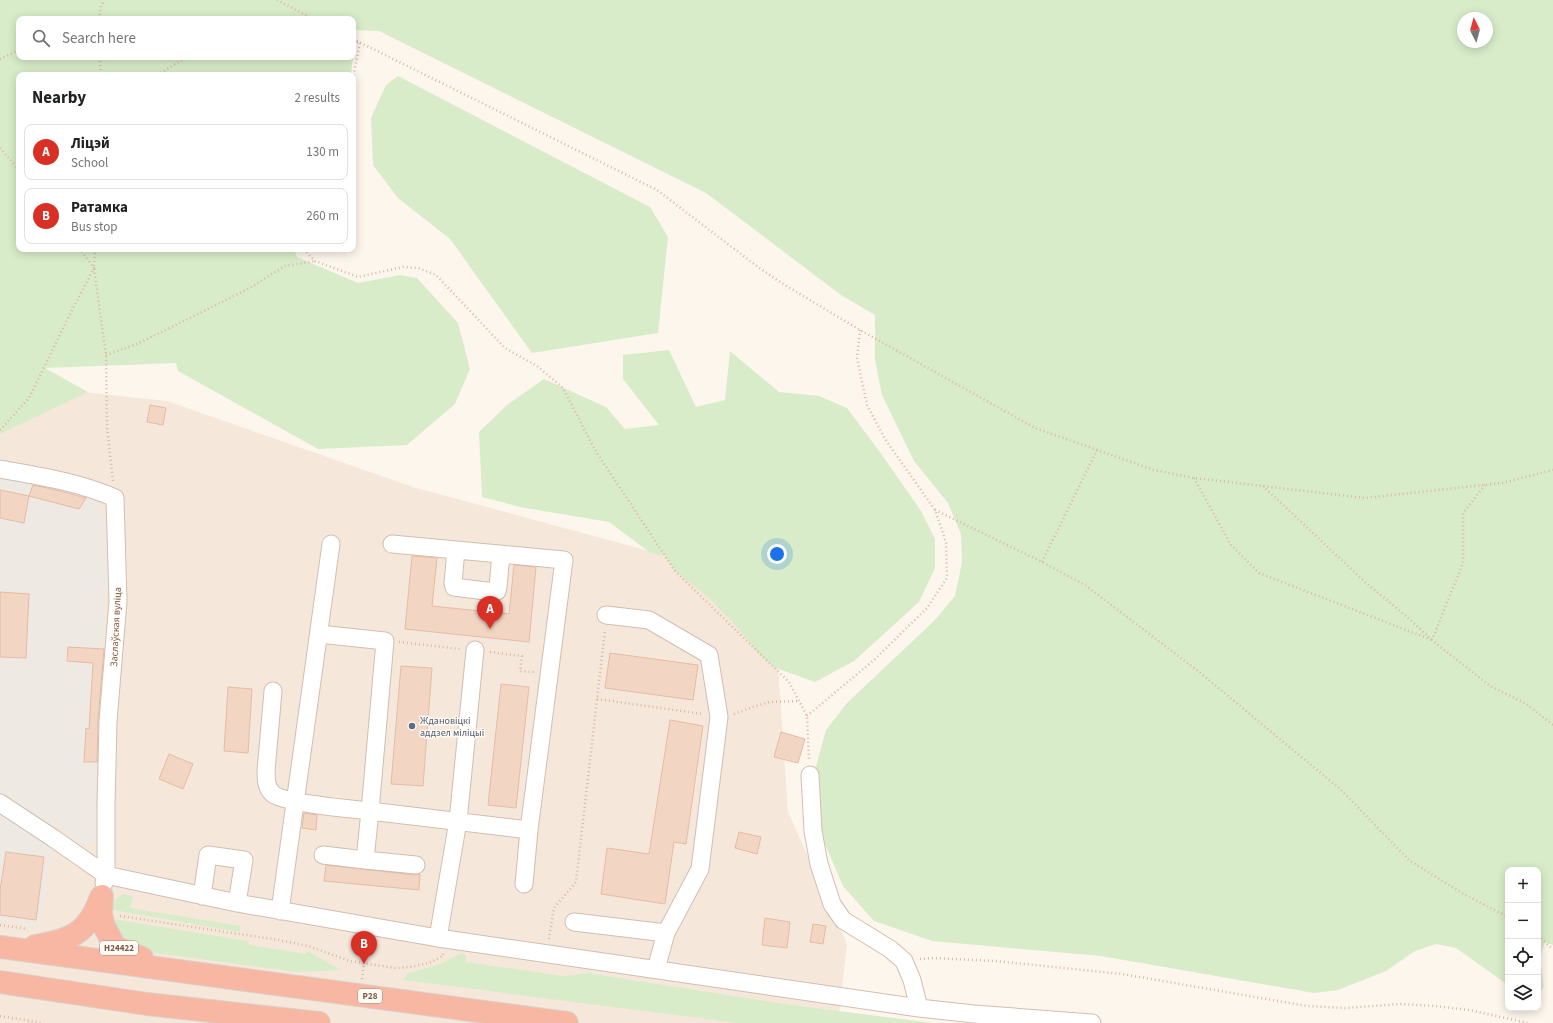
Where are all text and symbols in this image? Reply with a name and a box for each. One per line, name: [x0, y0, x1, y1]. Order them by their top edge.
north arrow: [1457, 12, 1493, 48]
search box: [16, 16, 356, 60]
icon: search: [30, 27, 52, 49]
text: Search here: [62, 28, 136, 49]
text: Nearby: [32, 86, 86, 110]
text: 2 results: [295, 89, 340, 107]
text: Ліцэй: [71, 133, 110, 154]
text: A: [42, 143, 50, 161]
text: 130 m: [306, 143, 339, 161]
text: School: [71, 154, 108, 172]
text: Ратамка: [71, 197, 128, 218]
text: B: [42, 207, 50, 225]
text: 260 m: [306, 207, 339, 225]
text: Bus stop: [71, 218, 117, 236]
your location: [767, 544, 787, 564]
street label: Заслаўская вуліца: [107, 587, 125, 667]
pin: A: [477, 596, 503, 629]
place label: Ждановіцкі аддзел міліцыі: [420, 714, 484, 740]
marker: Ждановіцкі аддзел міліцыі: [407, 721, 417, 731]
map controls: [1505, 867, 1541, 1011]
button: +: [1505, 867, 1541, 903]
button: −: [1505, 903, 1541, 939]
pin: B: [351, 931, 377, 964]
button: locate: [1505, 939, 1541, 975]
road number: Н24422: [100, 941, 138, 955]
button: layers: [1505, 975, 1541, 1011]
road number: Р28: [358, 989, 382, 1003]

